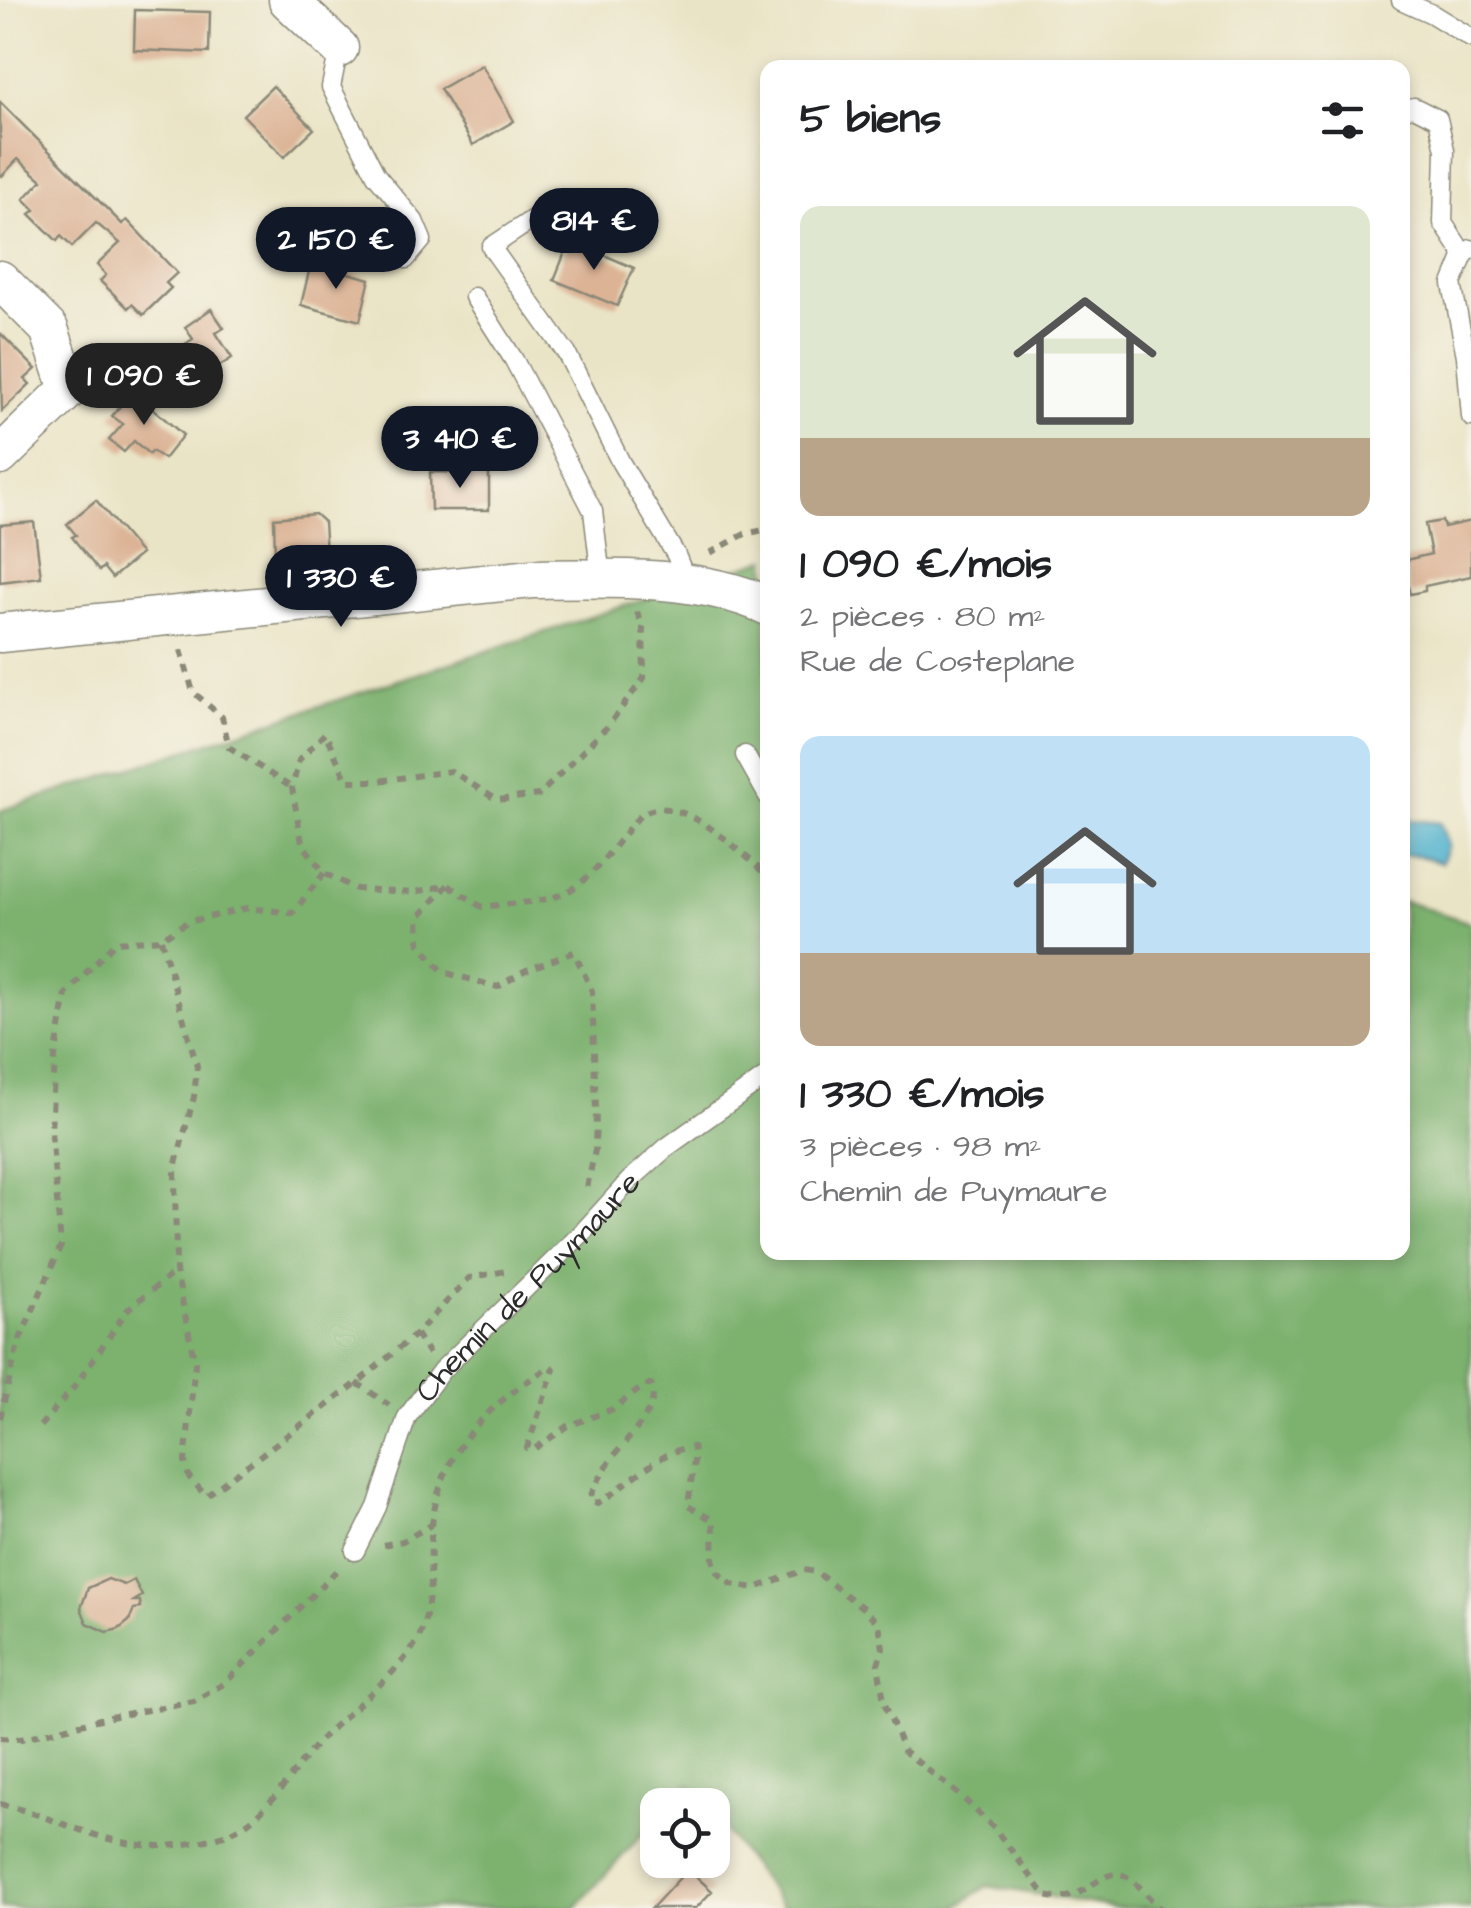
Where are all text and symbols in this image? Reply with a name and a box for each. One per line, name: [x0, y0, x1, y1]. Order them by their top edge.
text: 5 biens: [800, 91, 941, 149]
icon: filters: [1315, 93, 1370, 148]
pin: 814 €: [524, 188, 664, 273]
text: 814 €: [552, 198, 636, 243]
pin: 2 150 €: [244, 207, 428, 292]
text: 2 150 €: [278, 217, 394, 262]
icon: home: [995, 271, 1175, 451]
pin: 1 090 €: [52, 343, 236, 428]
text: 1 090 €: [87, 353, 201, 398]
pin: 3 410 €: [368, 406, 552, 491]
text: 3 410 €: [403, 416, 517, 461]
text: 1 090 €/mois: [800, 536, 1052, 594]
pin: 1 330 €: [249, 545, 433, 630]
text: 1 330 €: [287, 555, 395, 600]
text: 2 pièces · 80 m²: [800, 594, 1046, 639]
text: Rue de Costeplane: [800, 639, 1075, 684]
icon: home: [995, 801, 1175, 981]
text: 1 330 €/mois: [800, 1066, 1045, 1124]
text: 3 pièces · 98 m²: [800, 1124, 1042, 1169]
street label: Chemin de Puymaure: [404, 1162, 652, 1412]
text: Chemin de Puymaure: [800, 1169, 1108, 1214]
map controls: [640, 1788, 730, 1878]
button: locate: [640, 1788, 730, 1878]

